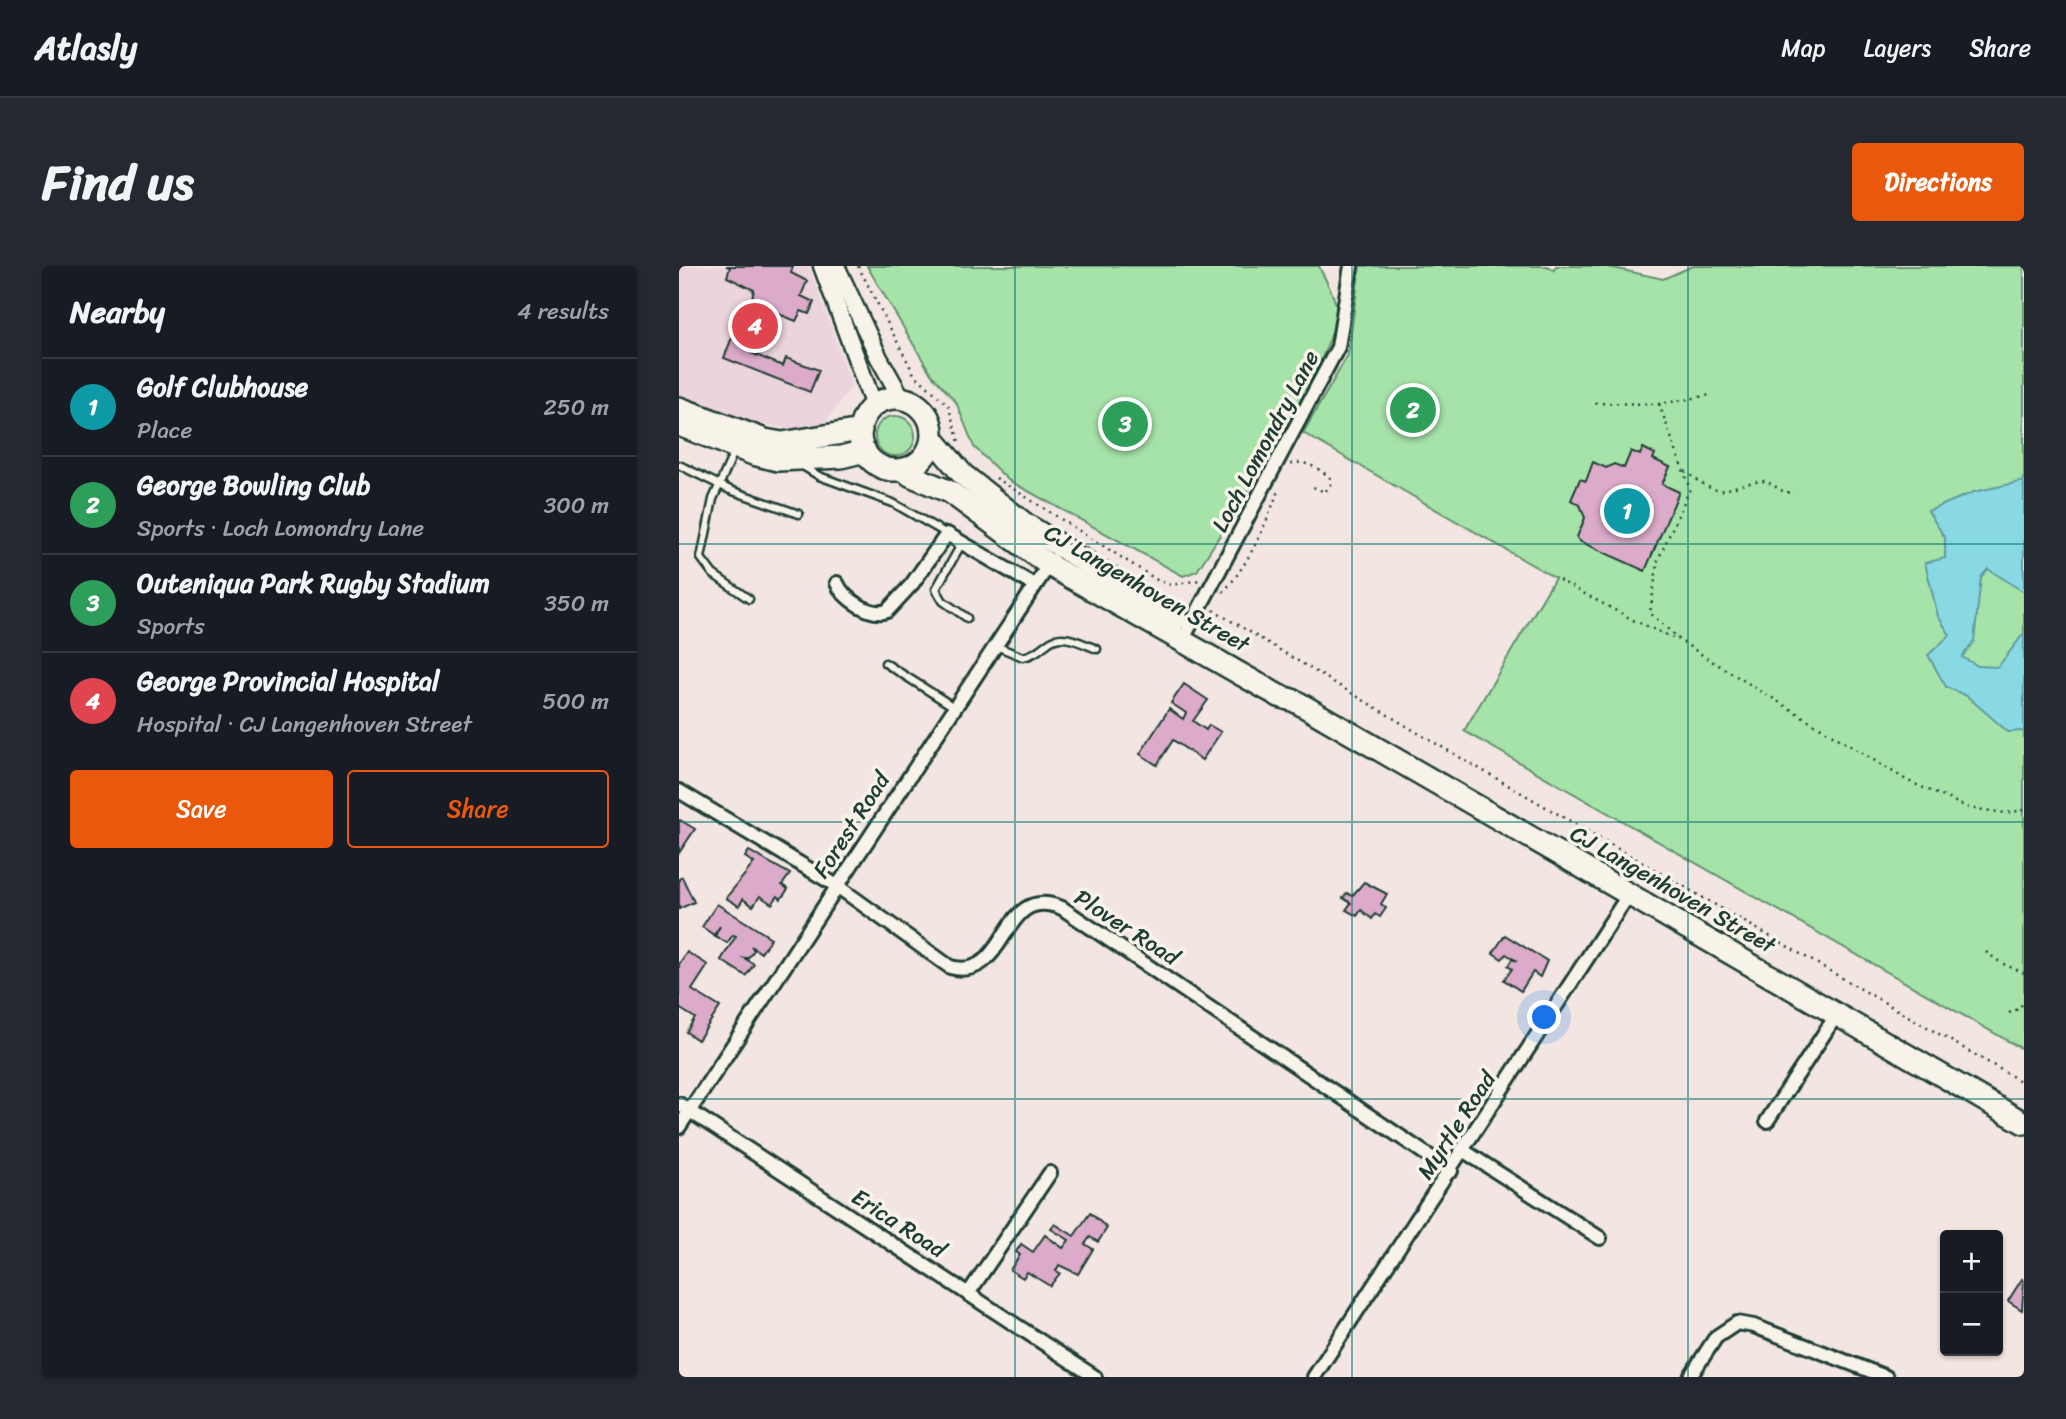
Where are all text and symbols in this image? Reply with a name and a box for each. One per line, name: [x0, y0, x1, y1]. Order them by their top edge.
text: Atlasly: [35, 19, 137, 77]
text: Map: [1781, 27, 1826, 69]
text: Layers: [1864, 27, 1931, 69]
text: Share: [1969, 27, 2031, 69]
text: Find us: [42, 139, 194, 226]
button: Directions: [1852, 143, 2024, 221]
text: Nearby: [70, 285, 165, 339]
text: 4 results: [517, 291, 609, 332]
pin: 4: [732, 300, 778, 352]
street label: Loch Lomondry Lane: [1200, 343, 1331, 540]
text: Golf Clubhouse: [137, 364, 308, 410]
pin: 2: [1390, 384, 1436, 436]
text: 1: [88, 387, 98, 428]
text: 250 m: [543, 387, 609, 428]
pin: 3: [1102, 398, 1148, 450]
text: Place: [137, 410, 192, 451]
text: George Bowling Club: [137, 462, 370, 508]
text: 2: [86, 485, 100, 526]
text: 300 m: [544, 485, 609, 526]
pin: 1: [1604, 485, 1650, 537]
text: Sports · Loch Lomondry Lane: [137, 508, 424, 549]
street label: CJ Langenhoven Street: [1036, 513, 1259, 665]
text: Outeniqua Park Rugby Stadium: [137, 560, 490, 606]
text: 3: [87, 583, 99, 624]
text: 350 m: [544, 583, 609, 624]
text: Sports: [137, 606, 205, 647]
text: George Provincial Hospital: [137, 658, 439, 704]
text: 4: [86, 681, 100, 722]
text: 500 m: [542, 681, 609, 722]
text: Hospital · CJ Langenhoven Street: [137, 704, 472, 745]
street label: Forest Road: [801, 762, 902, 887]
button: Save: [70, 770, 333, 848]
button: Share: [347, 770, 609, 848]
street label: CJ Langenhoven Street: [1562, 814, 1785, 966]
street label: Plover Road: [1066, 878, 1189, 978]
your location: [1527, 1000, 1561, 1034]
street label: Myrtle Road: [1406, 1061, 1508, 1188]
street label: Erica Road: [843, 1177, 956, 1271]
map controls: [1940, 1230, 2003, 1356]
button: +: [1940, 1230, 2003, 1293]
button: −: [1940, 1293, 2003, 1356]

